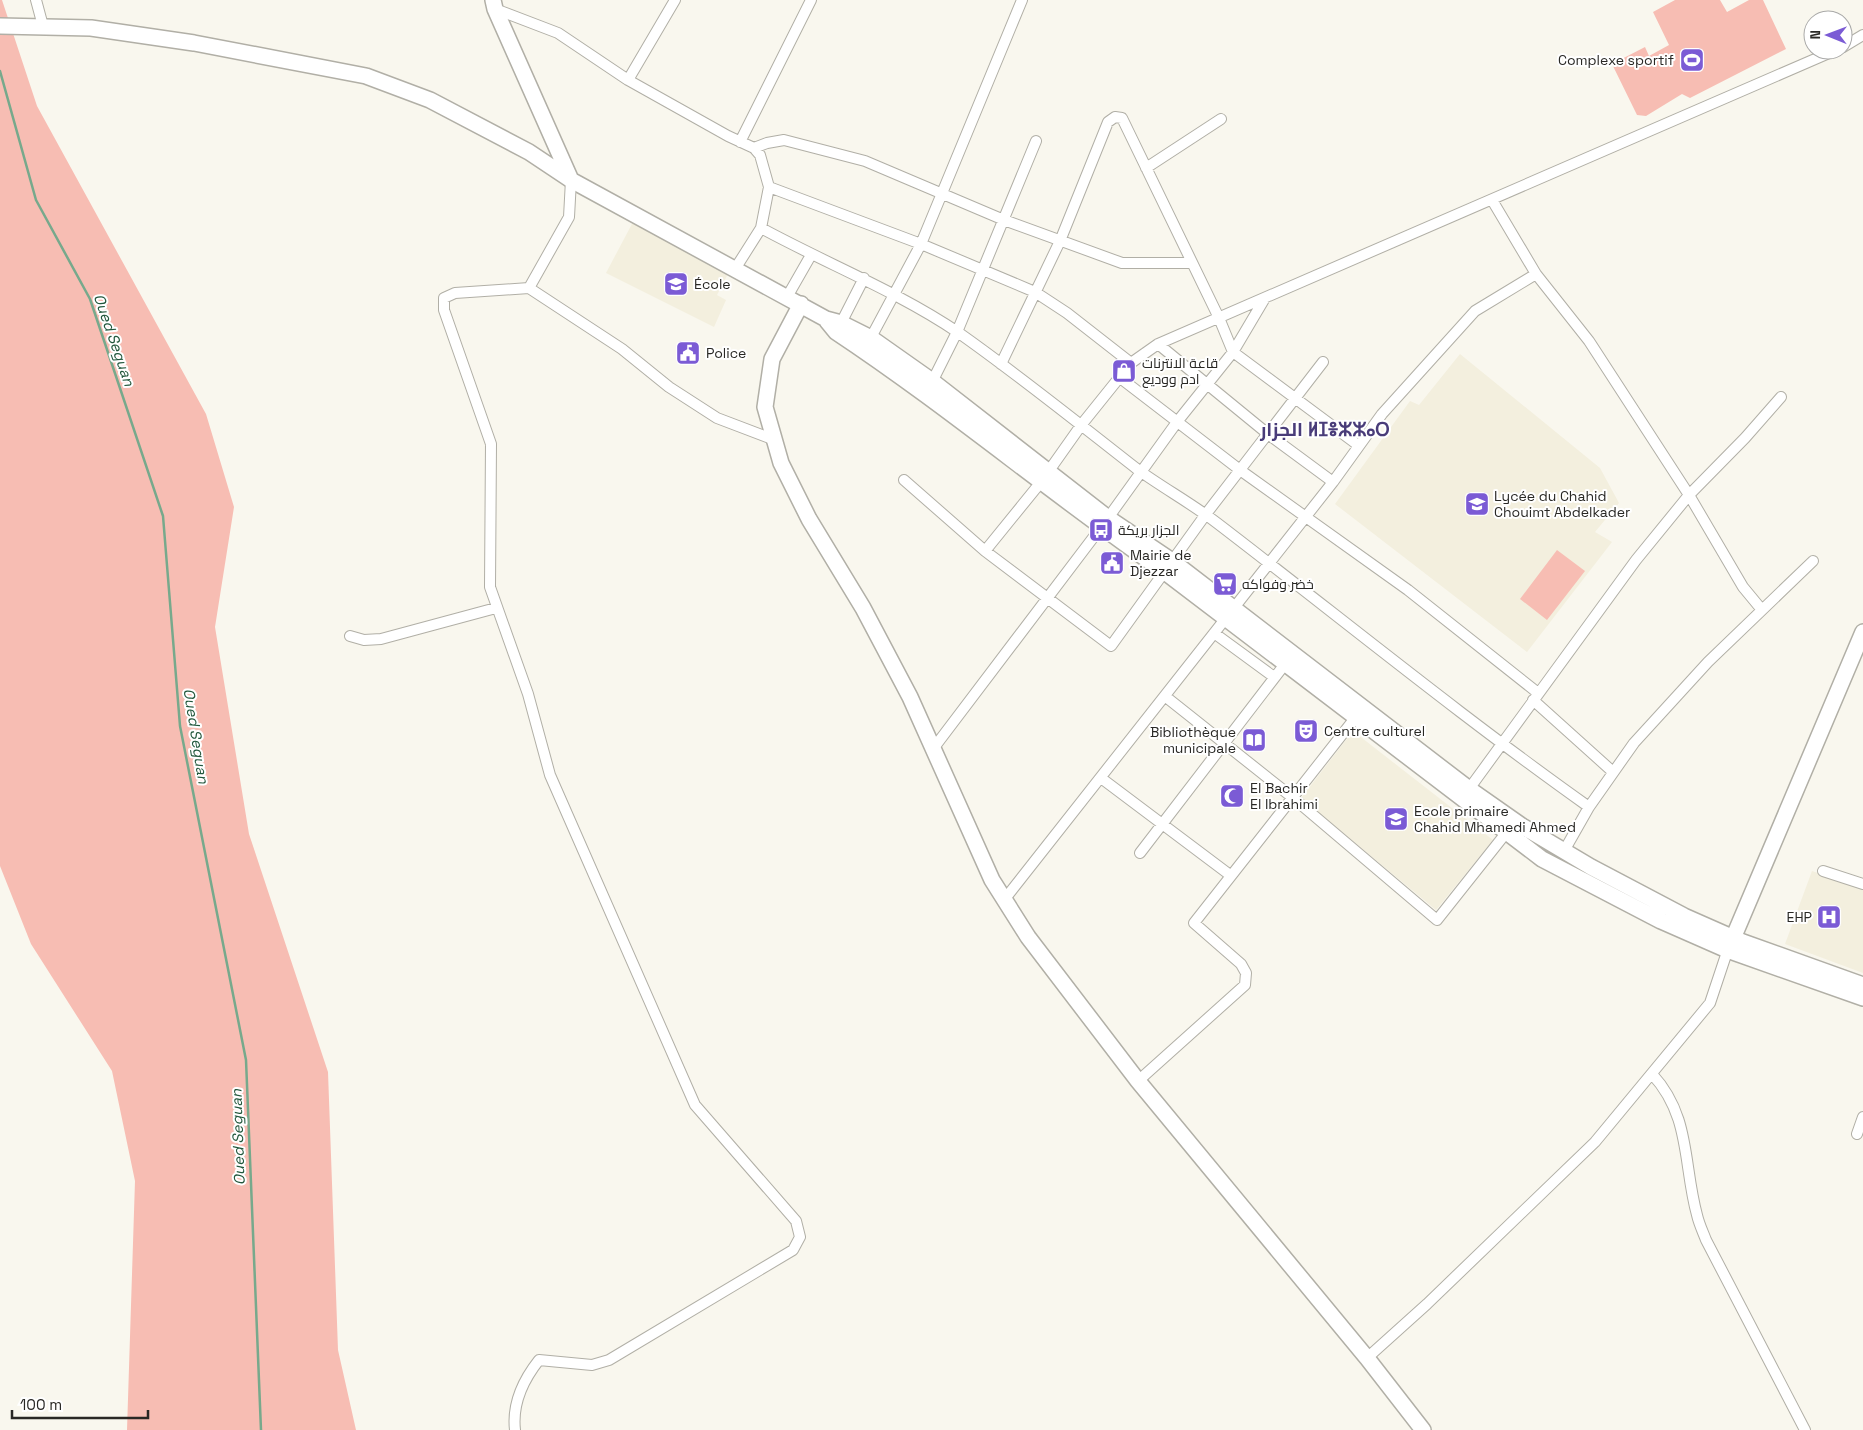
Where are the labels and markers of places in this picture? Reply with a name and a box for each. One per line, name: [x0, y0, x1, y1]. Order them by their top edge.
sports icon: Complexe sportif: [1679, 47, 1705, 73]
place label: Complexe sportif: [1558, 51, 1674, 69]
school or university icon: École: [663, 271, 689, 297]
place label: École: [694, 275, 731, 293]
public building icon: Police: [675, 340, 701, 366]
place label: Police: [706, 344, 746, 362]
place label: قاعة الانترنات ادم ووديع: [1142, 354, 1218, 389]
shop icon: قاعة الانترنات ادم ووديع: [1111, 358, 1137, 384]
place label: Lycée du Chahid Chouimt Abdelkader: [1494, 487, 1630, 521]
school or university icon: Lycée du Chahid Chouimt Abdelkader: [1464, 491, 1490, 517]
bus stop icon: الجزار بريكة: [1088, 517, 1114, 543]
place label: الجزار بريكة: [1118, 521, 1179, 539]
place label: Mairie de Djezzar: [1130, 546, 1192, 580]
public building icon: Mairie de Djezzar: [1099, 550, 1125, 576]
supermarket icon: خضر وفواكه: [1212, 571, 1238, 597]
place label: خضر وفواكه: [1242, 575, 1314, 593]
theatre icon: Centre culturel: [1293, 718, 1319, 744]
place label: Centre culturel: [1324, 722, 1425, 740]
place label: Bibliothèque municipale: [1150, 723, 1236, 757]
library icon: Bibliothèque municipale: [1241, 727, 1267, 753]
place label: El Bachir El Ibrahimi: [1250, 779, 1318, 813]
mosque icon: El Bachir El Ibrahimi: [1219, 783, 1245, 809]
place label: Ecole primaire Chahid Mhamedi Ahmed: [1414, 802, 1576, 836]
school or university icon: Ecole primaire Chahid Mhamedi Ahmed: [1383, 806, 1409, 832]
hospital icon: EHP: [1816, 904, 1842, 930]
place label: EHP: [1787, 908, 1812, 926]

